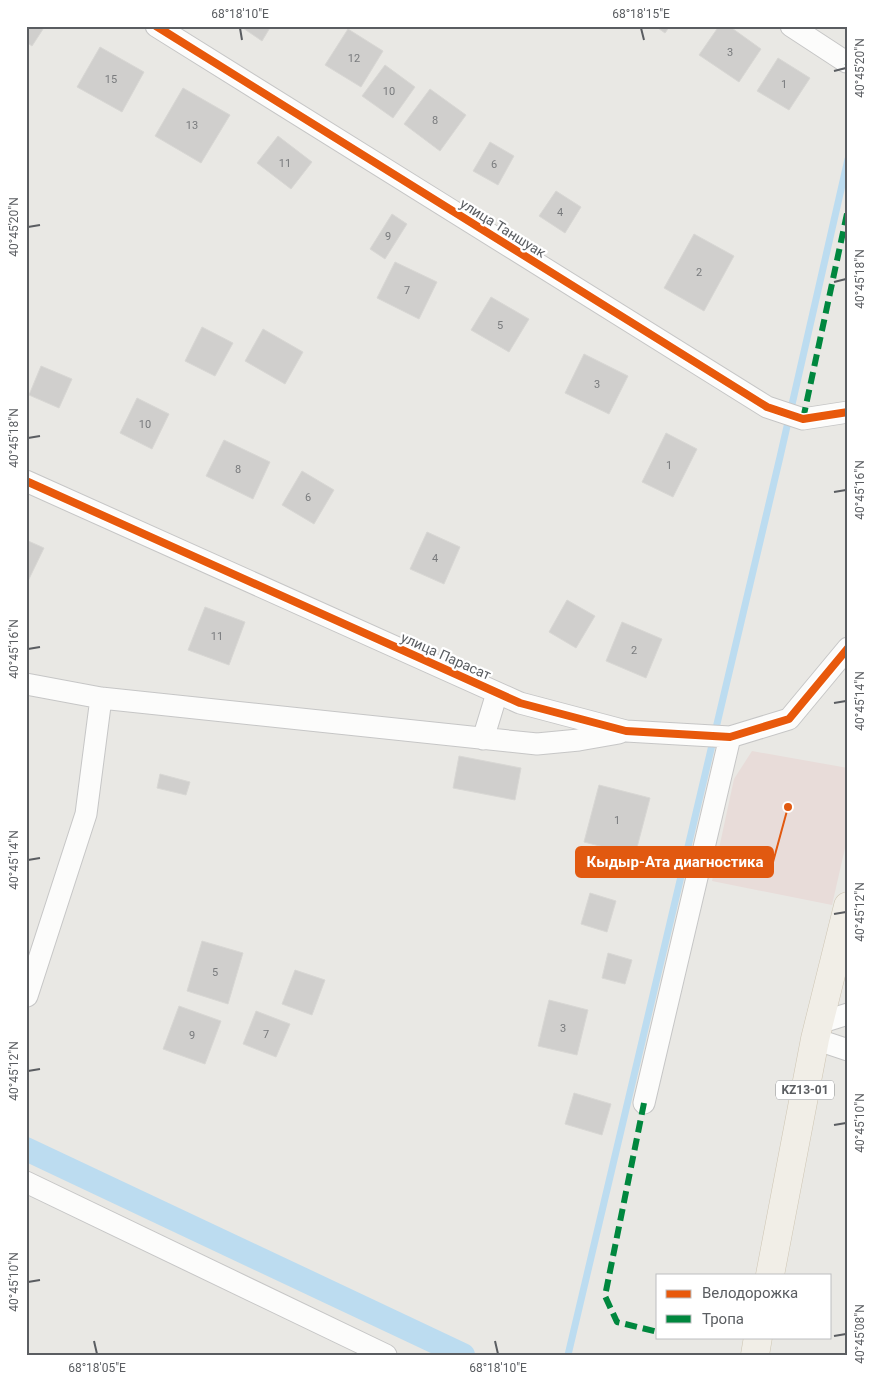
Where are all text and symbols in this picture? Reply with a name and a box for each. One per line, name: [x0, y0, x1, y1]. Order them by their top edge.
text: 68°18'10"E: [211, 7, 269, 21]
text: 68°18'15"E: [612, 7, 670, 21]
text: 40°45'20"N: [853, 38, 867, 98]
house number: 3: [727, 46, 733, 59]
house number: 12: [348, 52, 360, 65]
house number: 15: [105, 73, 117, 86]
house number: 1: [781, 78, 787, 91]
house number: 10: [383, 85, 395, 98]
house number: 8: [432, 114, 438, 127]
house number: 13: [186, 119, 198, 132]
house number: 11: [279, 157, 291, 170]
house number: 6: [491, 158, 497, 171]
street label: улица Таншуак: [457, 195, 549, 261]
text: 40°45'20"N: [7, 197, 21, 257]
house number: 4: [557, 206, 563, 219]
house number: 9: [385, 230, 391, 243]
text: 40°45'18"N: [853, 249, 867, 309]
house number: 2: [696, 266, 702, 279]
house number: 7: [404, 284, 410, 297]
house number: 5: [497, 319, 503, 332]
house number: 3: [594, 378, 600, 391]
text: 40°45'18"N: [7, 408, 21, 468]
house number: 10: [139, 418, 151, 431]
house number: 1: [666, 459, 672, 472]
text: 40°45'16"N: [853, 460, 867, 520]
house number: 8: [235, 463, 241, 476]
house number: 6: [305, 491, 311, 504]
house number: 4: [432, 552, 438, 565]
text: 40°45'16"N: [7, 619, 21, 679]
street label: улица Парасат: [399, 629, 494, 683]
house number: 11: [211, 630, 223, 643]
house number: 2: [631, 644, 637, 657]
text: 40°45'14"N: [853, 671, 867, 731]
house number: 1: [614, 814, 620, 827]
text: 40°45'14"N: [7, 830, 21, 890]
callout: Кыдыр-Ата диагностика: [576, 847, 773, 877]
text: Кыдыр-Ата диагностика: [587, 853, 763, 871]
text: 40°45'12"N: [853, 882, 867, 942]
house number: 5: [212, 966, 218, 979]
house number: 3: [560, 1022, 566, 1035]
house number: 7: [263, 1028, 269, 1041]
house number: 9: [189, 1029, 195, 1042]
text: 40°45'12"N: [7, 1041, 21, 1101]
road number: KZ13-01: [776, 1080, 834, 1100]
text: 40°45'10"N: [853, 1093, 867, 1153]
text: 40°45'10"N: [7, 1252, 21, 1312]
legend: [656, 1274, 832, 1338]
text: Велодорожка: [702, 1284, 798, 1302]
text: 40°45'08"N: [853, 1304, 867, 1364]
text: Тропа: [702, 1310, 744, 1328]
text: 68°18'05"E: [68, 1361, 126, 1375]
text: 68°18'10"E: [469, 1361, 527, 1375]

